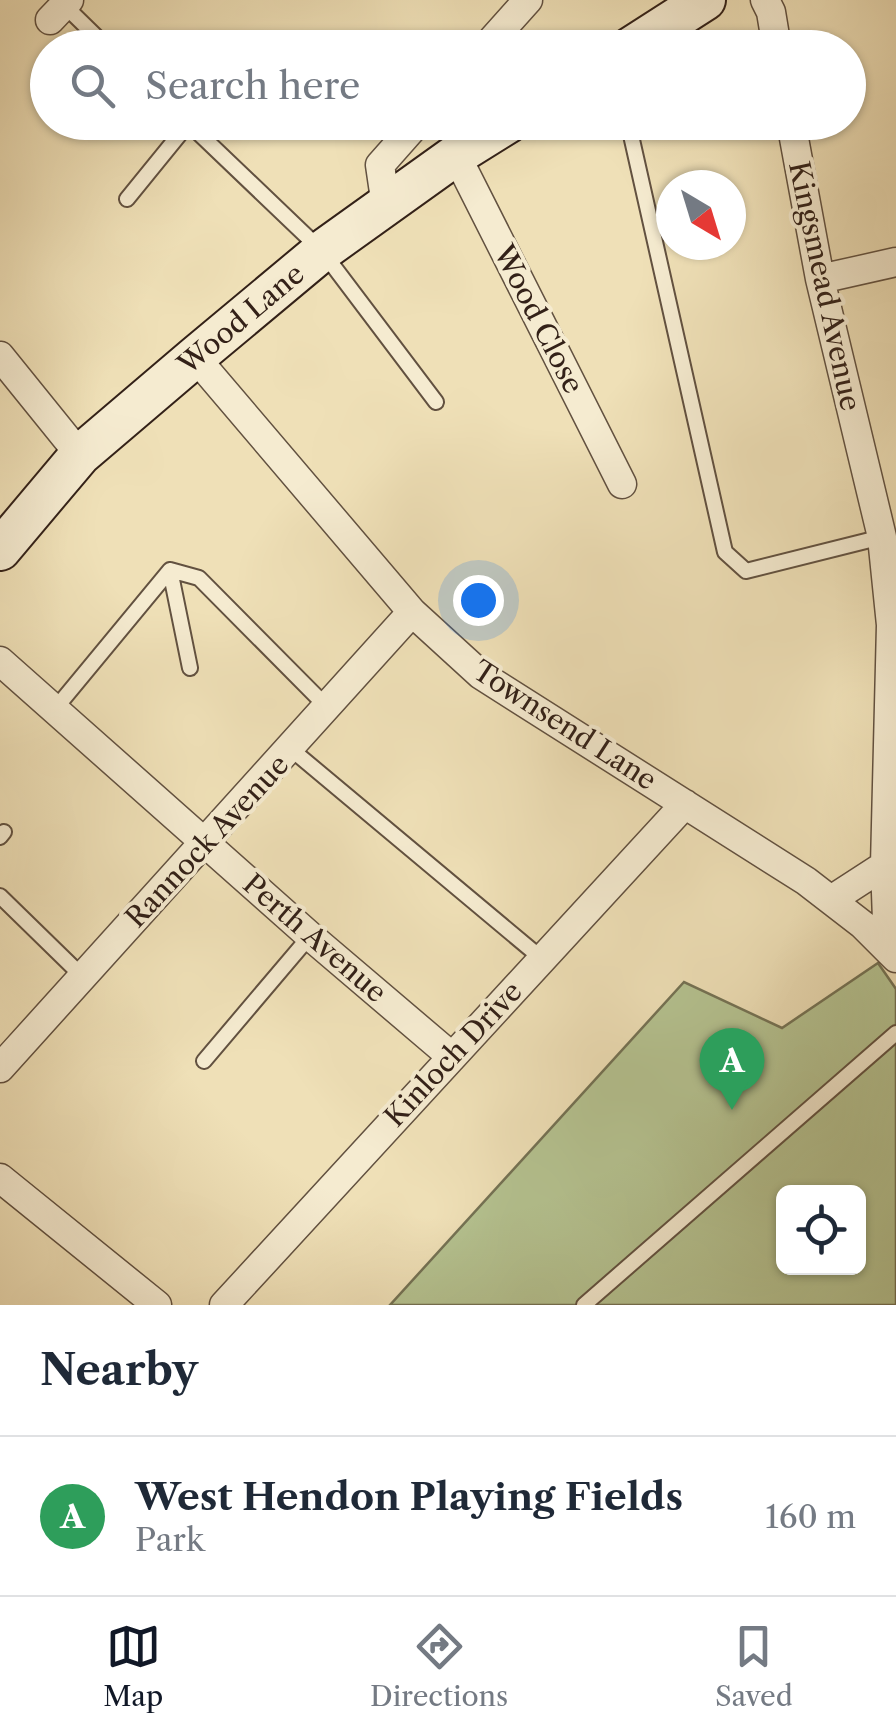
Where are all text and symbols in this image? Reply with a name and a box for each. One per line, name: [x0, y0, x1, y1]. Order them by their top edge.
search box: [30, 30, 866, 140]
icon: search: [65, 58, 120, 113]
text: Search here: [145, 62, 360, 109]
street label: Kingsmead Avenue: [782, 158, 868, 414]
north arrow: [656, 170, 746, 260]
street label: Wood Close: [487, 238, 591, 399]
street label: Wood Lane: [170, 256, 311, 382]
your location: [453, 575, 504, 626]
street label: Townsend Lane: [467, 653, 663, 797]
street label: Rannock Avenue: [118, 748, 296, 934]
street label: Perth Avenue: [236, 867, 394, 1009]
street label: Kinloch Drive: [377, 974, 529, 1134]
pin: A: [700, 1028, 764, 1110]
map controls: [776, 1185, 866, 1275]
button: locate: [776, 1185, 866, 1275]
text: Nearby: [40, 1344, 198, 1396]
text: West Hendon Playing Fields: [135, 1473, 683, 1520]
text: A: [60, 1497, 85, 1536]
text: 160 m: [765, 1497, 856, 1536]
text: Park: [135, 1520, 205, 1559]
tab: Map: [103, 1619, 163, 1713]
tab: Directions: [370, 1619, 508, 1713]
tab: Saved: [715, 1619, 793, 1713]

